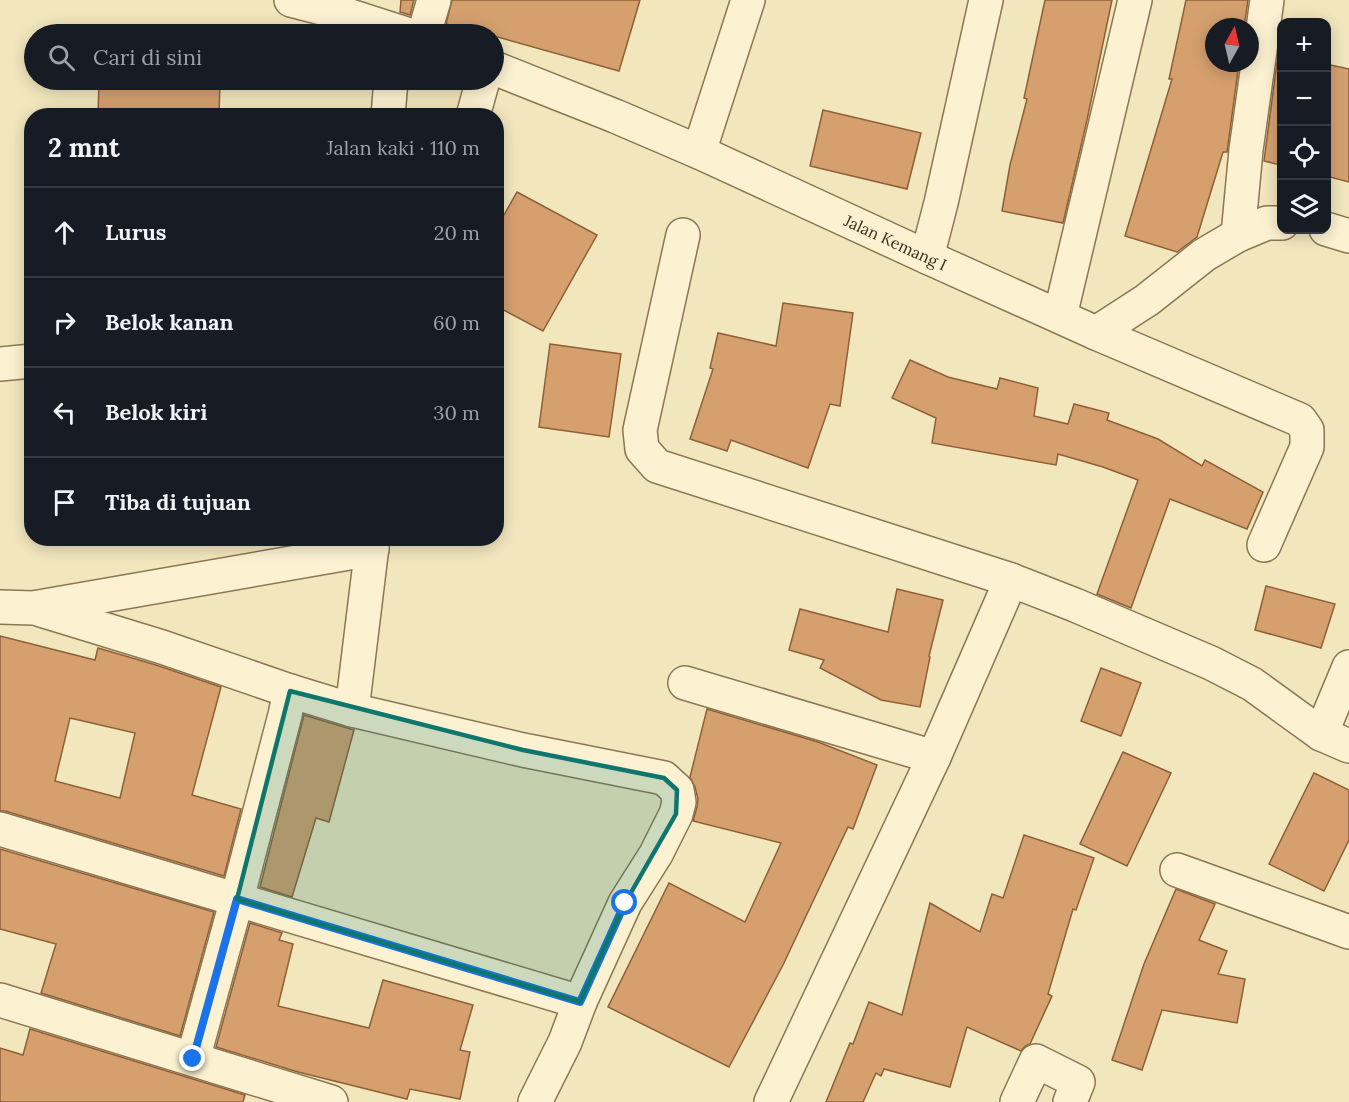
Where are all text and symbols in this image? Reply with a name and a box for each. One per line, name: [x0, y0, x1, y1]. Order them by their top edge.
north arrow: [1205, 18, 1259, 72]
map controls: [1277, 18, 1331, 234]
button: +: [1277, 18, 1331, 72]
search box: [24, 24, 504, 90]
icon: search: [45, 41, 78, 74]
text: Cari di sini: [93, 43, 202, 71]
button: −: [1277, 72, 1331, 126]
button: locate: [1277, 126, 1331, 180]
text: 2 mnt: [48, 131, 120, 164]
text: Jalan kaki · 110 m: [326, 135, 480, 160]
button: layers: [1277, 180, 1331, 234]
street label: Jalan Kemang I: [840, 210, 950, 275]
icon: ahead: [48, 216, 81, 249]
text: Lurus: [105, 218, 167, 246]
text: 20 m: [434, 220, 480, 245]
icon: right: [48, 306, 81, 339]
text: Belok kanan: [105, 308, 234, 336]
text: 60 m: [433, 310, 480, 335]
icon: left: [48, 396, 81, 429]
text: Belok kiri: [105, 398, 207, 426]
text: 30 m: [433, 400, 480, 425]
icon: arrive: [48, 486, 81, 519]
text: Tiba di tujuan: [105, 488, 251, 516]
route start: [611, 889, 637, 915]
route end: [179, 1045, 205, 1071]

